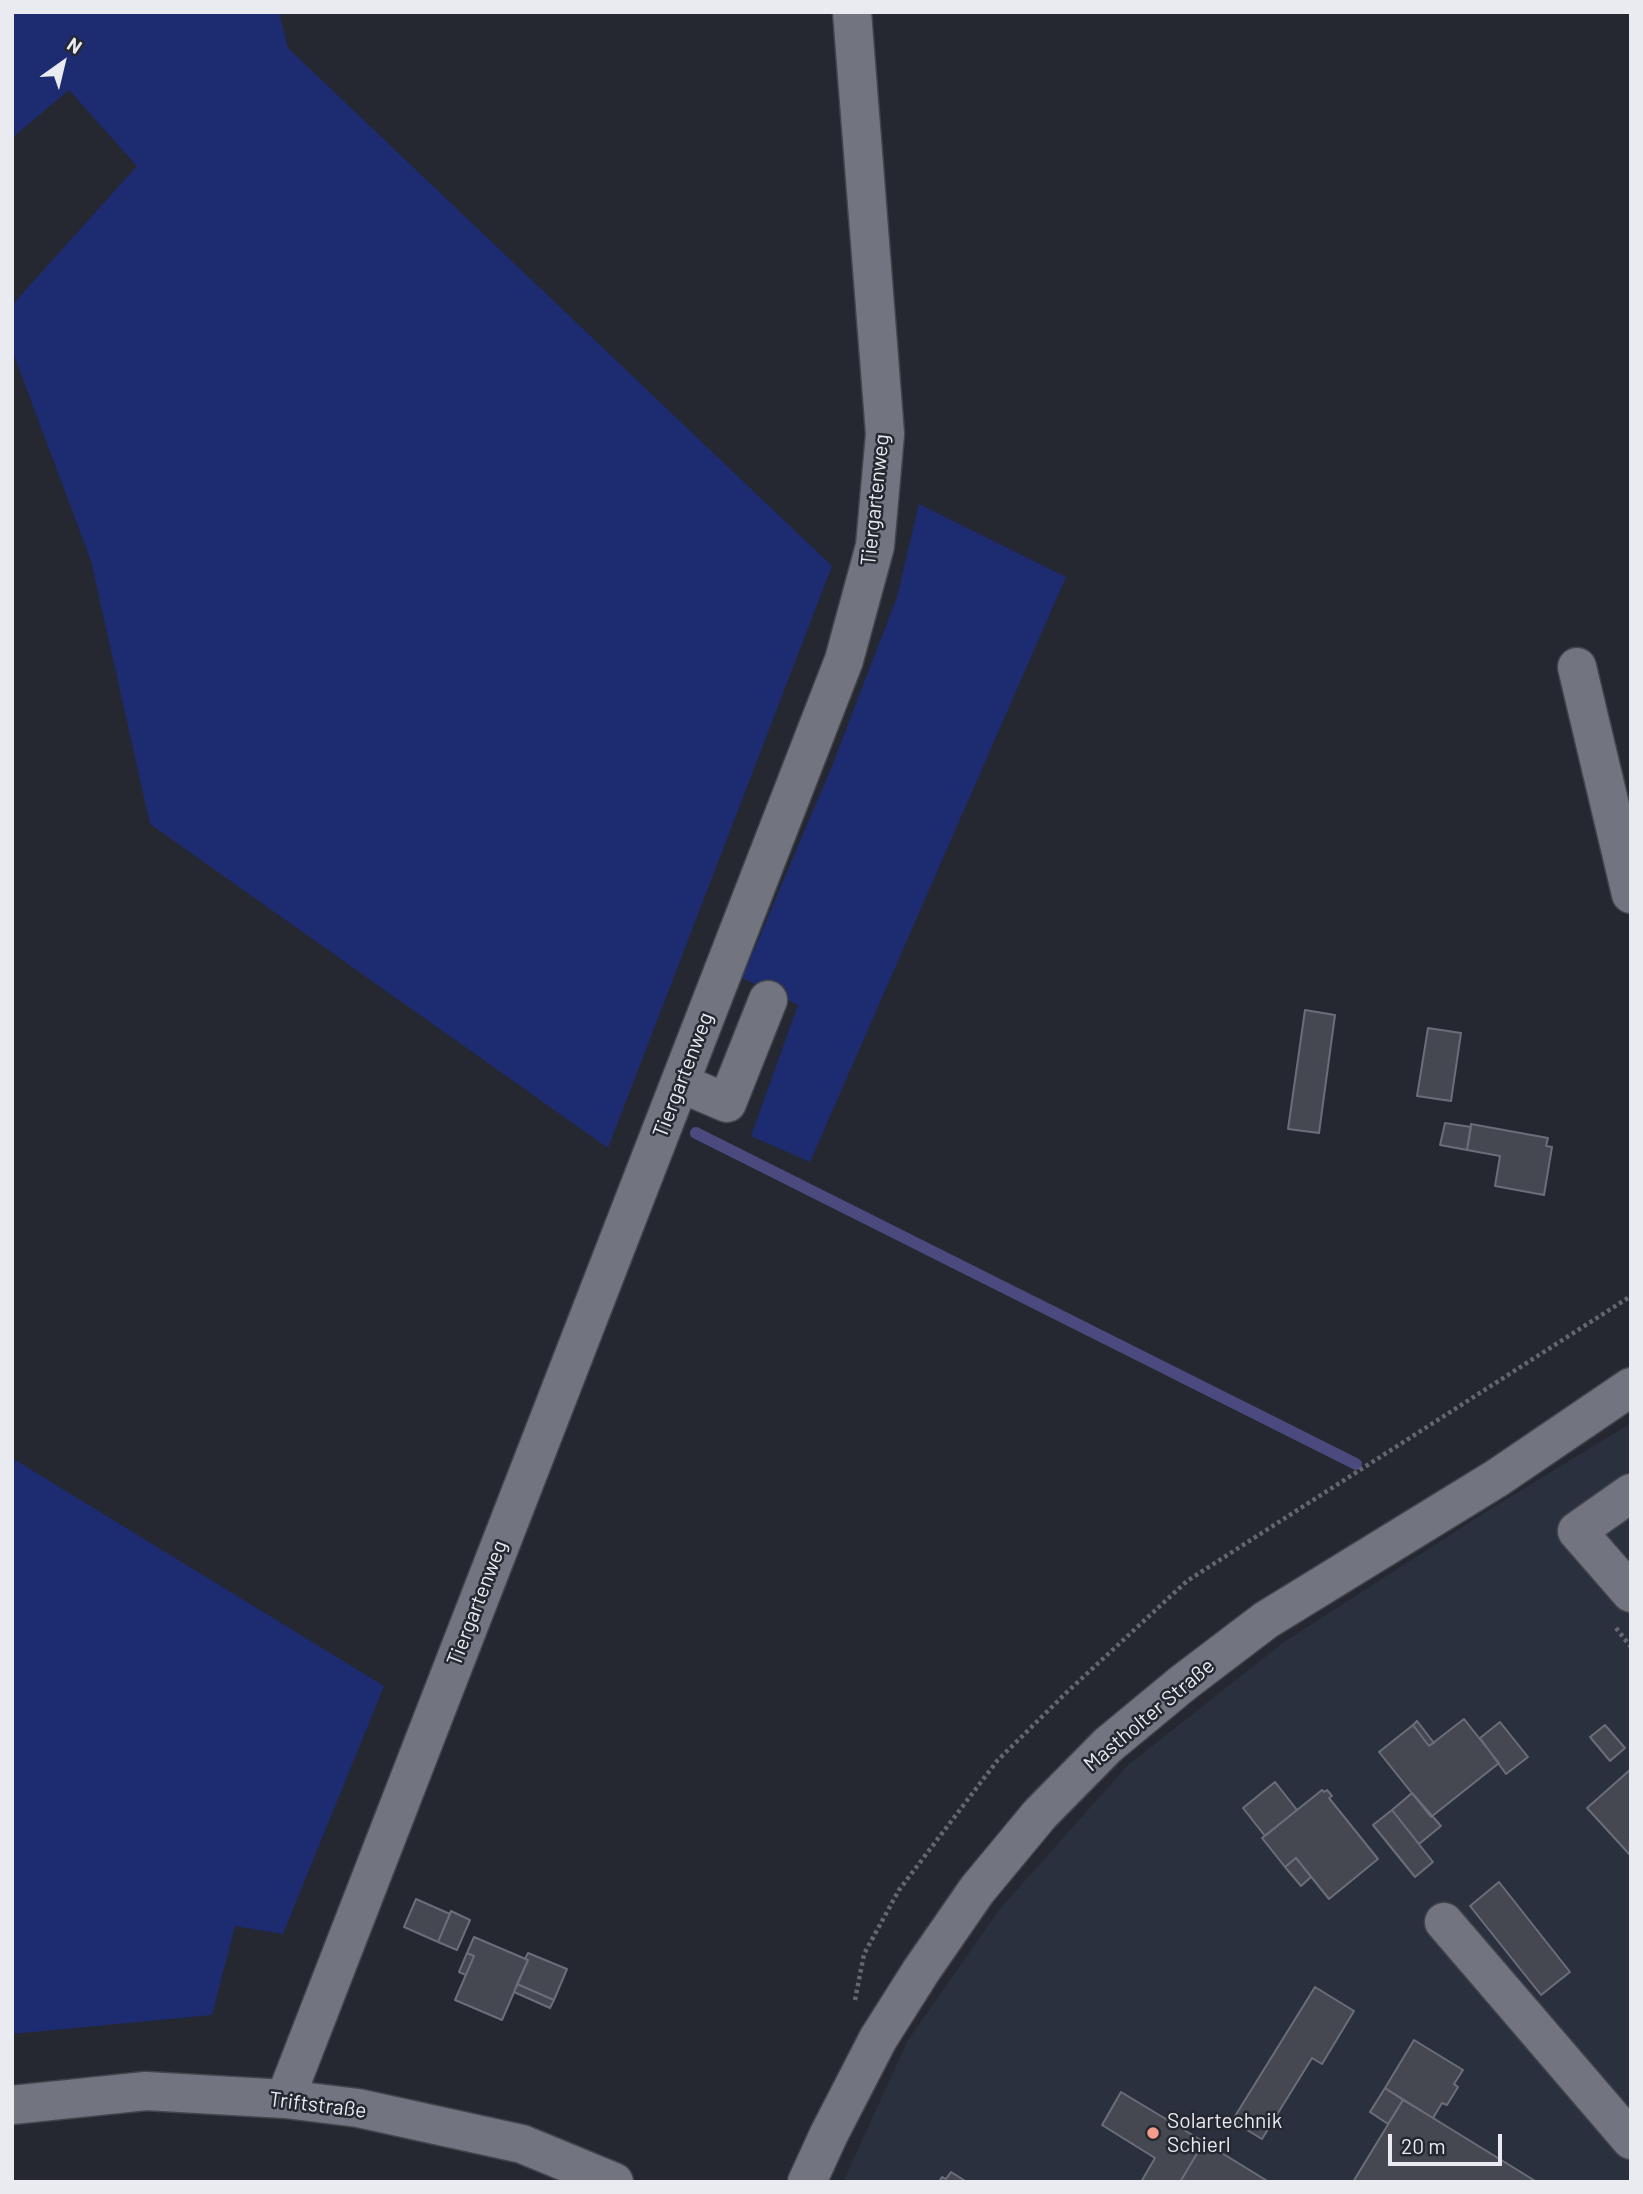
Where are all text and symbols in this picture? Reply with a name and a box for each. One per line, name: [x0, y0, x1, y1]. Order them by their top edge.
north arrow: [28, 28, 98, 98]
text: N: [63, 32, 87, 58]
street label: Tiergartenweg: [856, 433, 894, 567]
street label: Tiergartenweg: [648, 1009, 718, 1141]
street label: Tiergartenweg: [442, 1537, 512, 1669]
street label: Mastholter Straße: [1079, 1653, 1219, 1777]
street label: Triftstraße: [268, 2087, 368, 2123]
place label: Solartechnik Schierl: [1167, 2108, 1282, 2158]
scale bar: [1391, 2120, 1505, 2164]
marker: Solartechnik Schierl: [1145, 2125, 1161, 2141]
text: 20 m: [1401, 2133, 1446, 2158]

